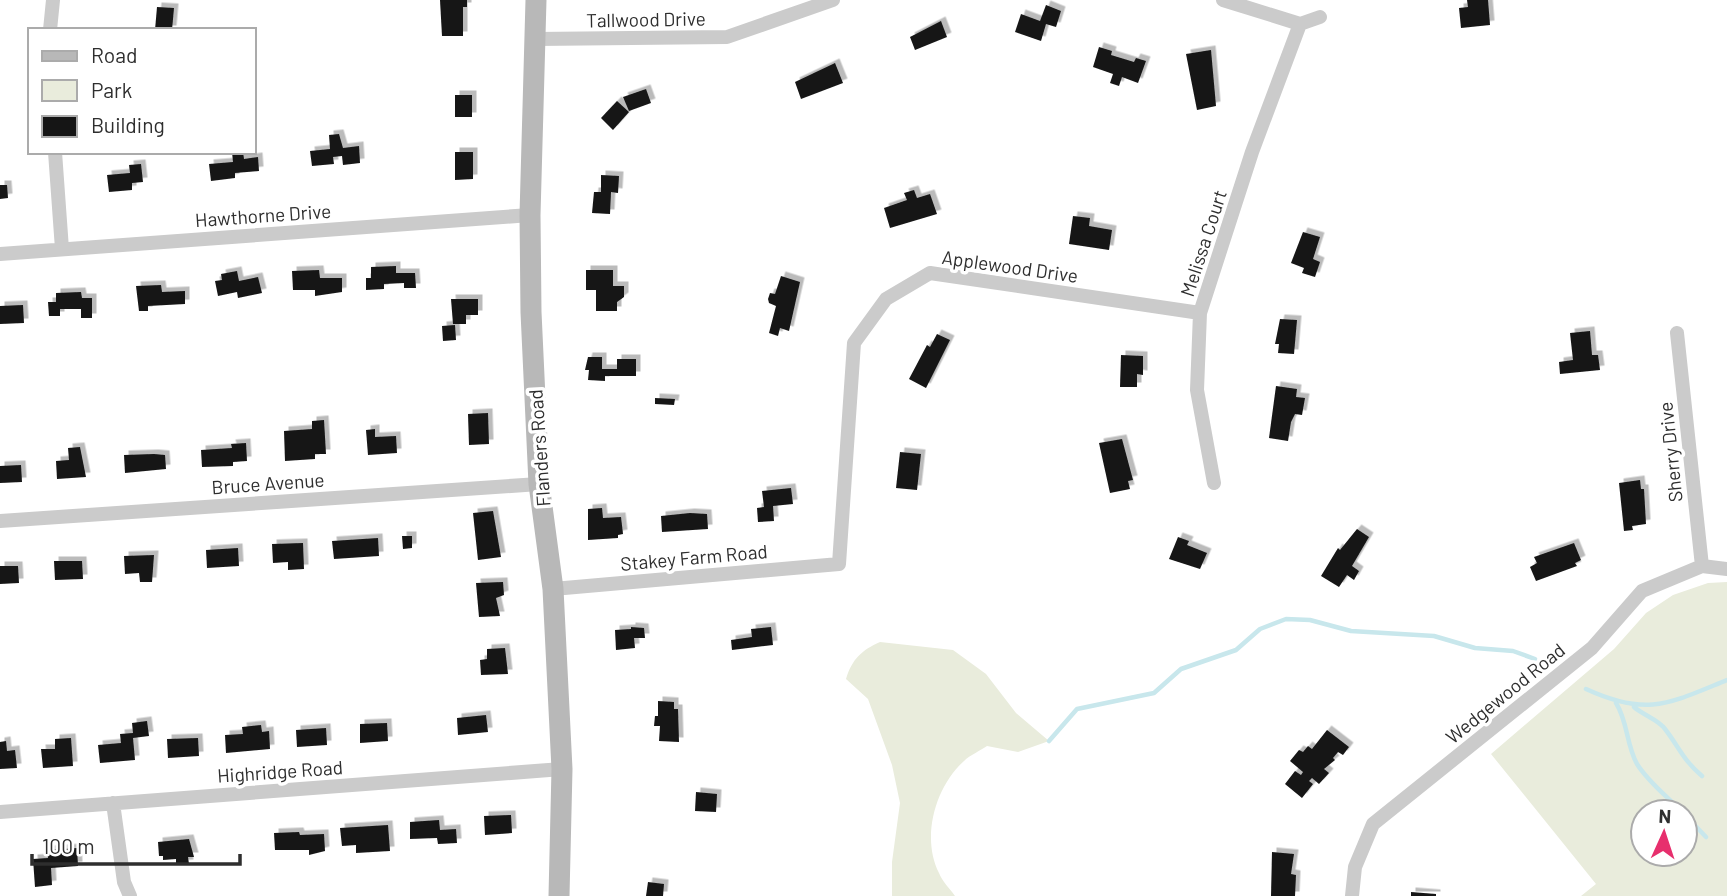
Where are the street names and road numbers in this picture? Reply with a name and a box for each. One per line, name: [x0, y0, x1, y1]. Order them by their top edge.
street label: Tallwood Drive: [586, 6, 706, 32]
street label: Melissa Court: [1175, 187, 1231, 299]
street label: Hawthorne Drive: [194, 199, 332, 231]
street label: Applewood Drive: [940, 245, 1080, 287]
street label: Flanders Road: [523, 389, 555, 507]
street label: Sherry Drive: [1653, 401, 1687, 503]
street label: Bruce Avenue: [211, 468, 325, 498]
street label: Stakey Farm Road: [619, 539, 769, 575]
street label: Wedgewood Road: [1441, 638, 1569, 748]
street label: Highridge Road: [216, 755, 344, 787]

